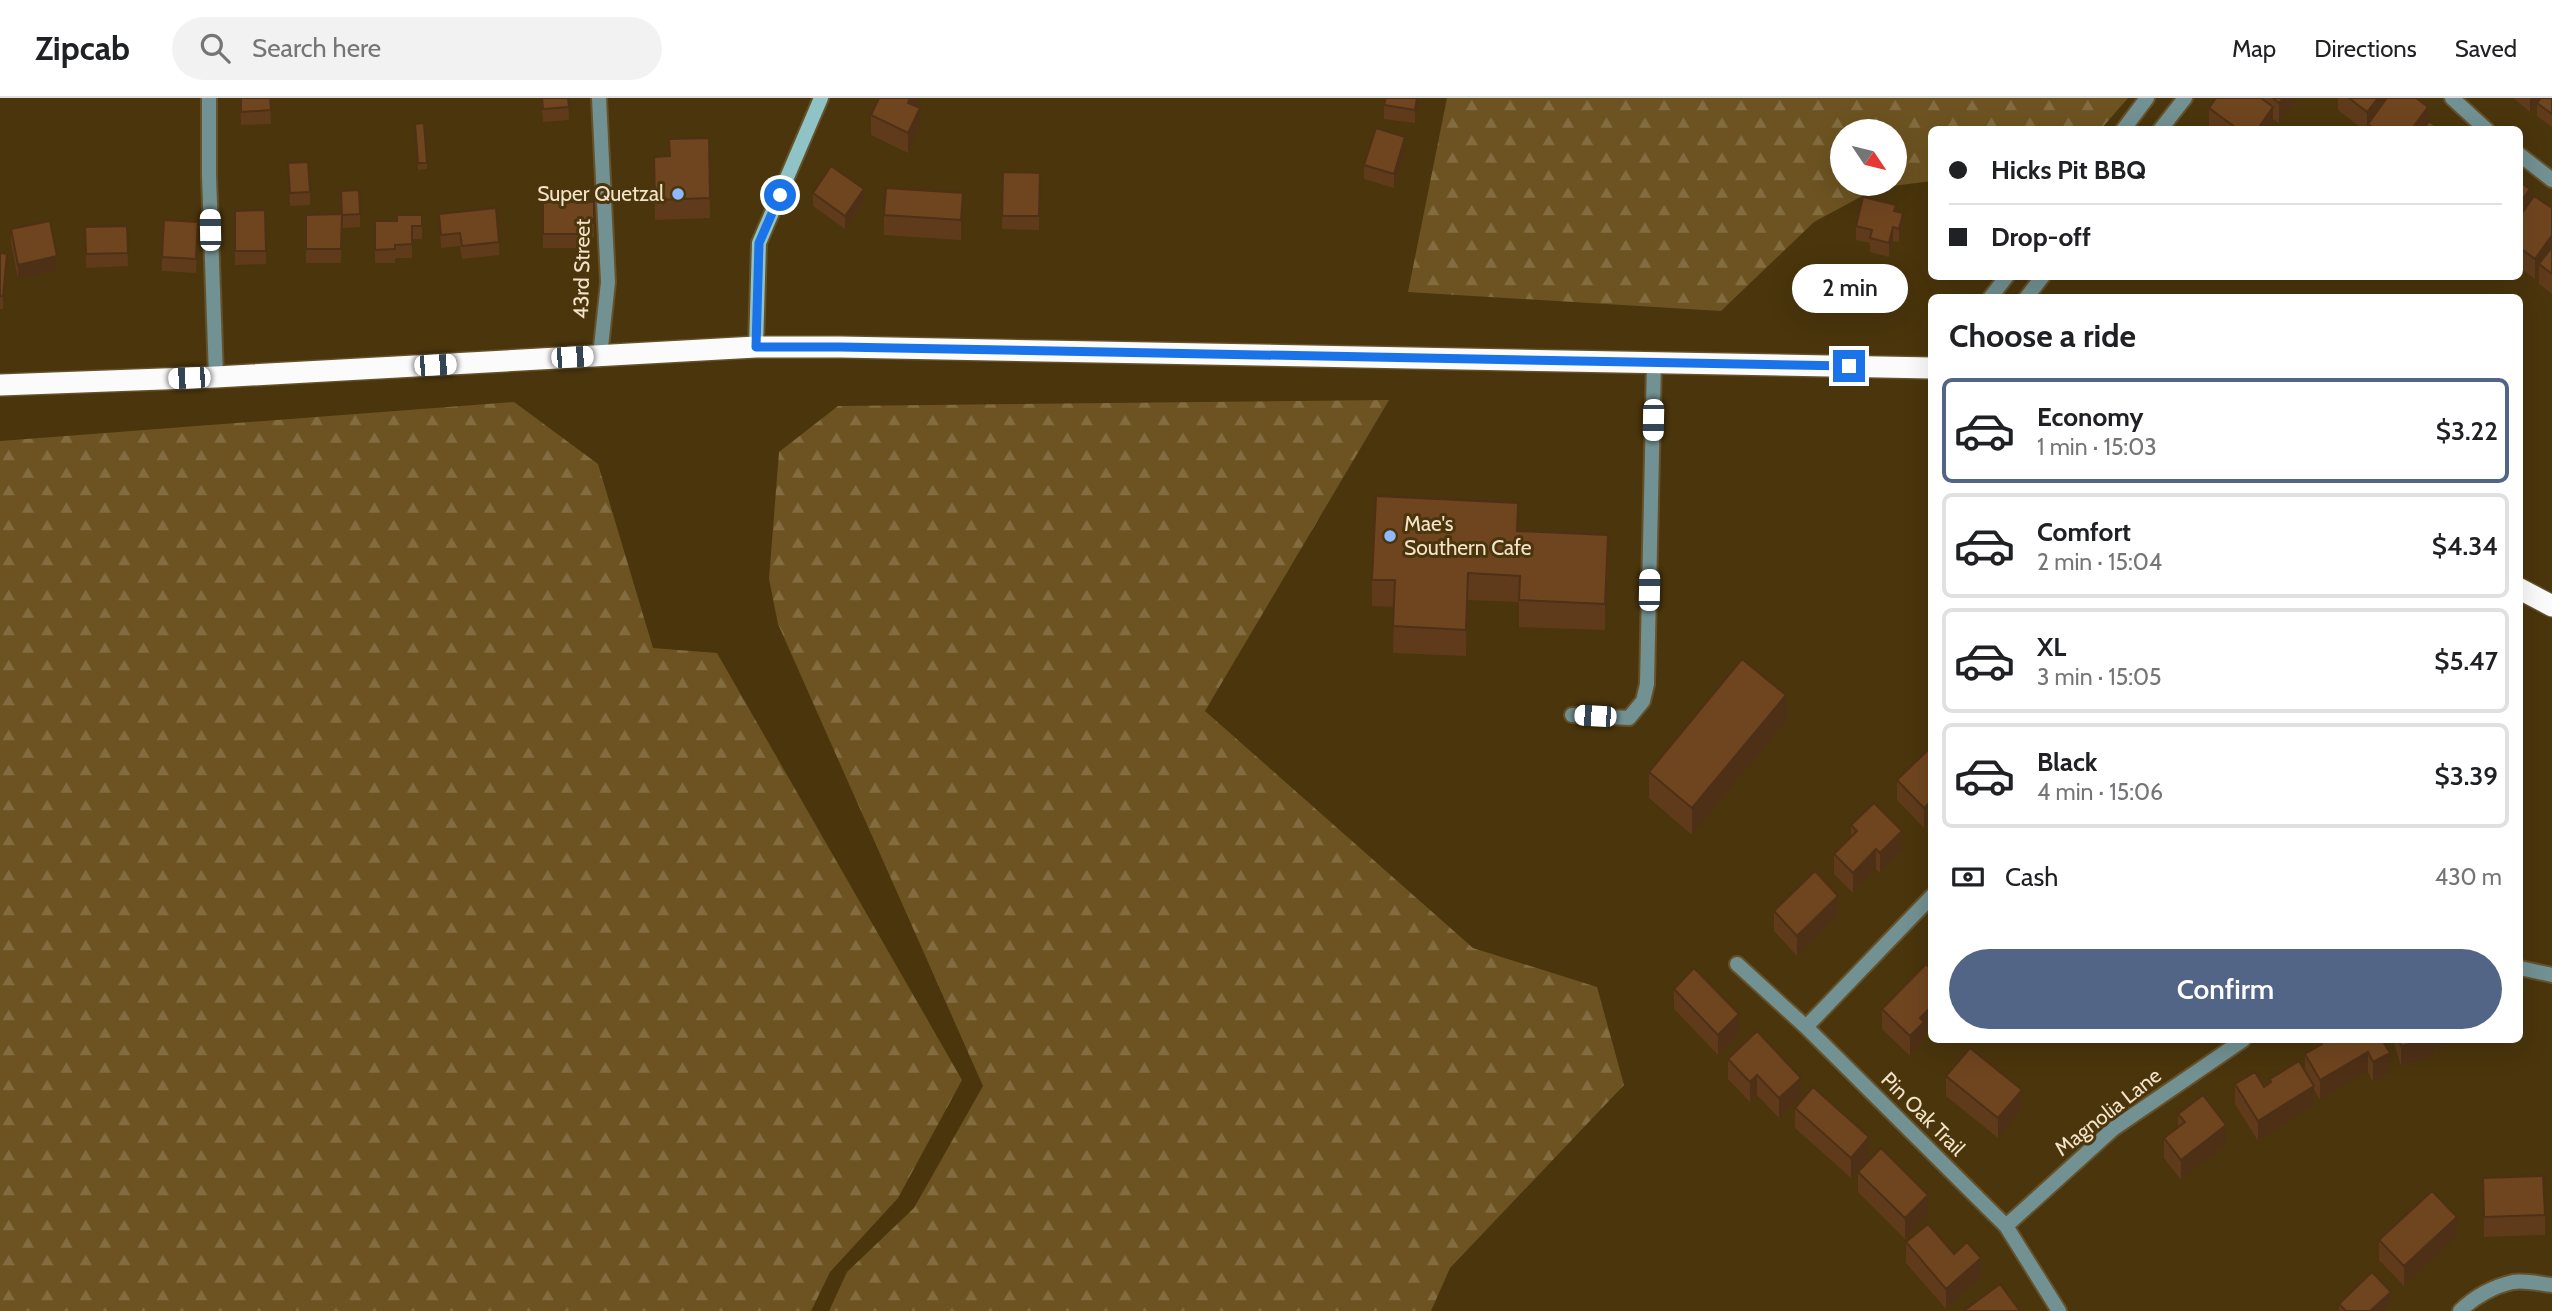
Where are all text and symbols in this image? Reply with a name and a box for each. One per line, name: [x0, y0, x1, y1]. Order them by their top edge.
search box: [172, 17, 662, 80]
text: Zipcab: [35, 28, 130, 68]
icon: search: [196, 29, 234, 67]
text: Search here: [252, 32, 381, 64]
text: Map: [2232, 34, 2276, 63]
text: Directions: [2314, 34, 2417, 63]
text: Saved: [2455, 34, 2517, 63]
north arrow: [1830, 119, 1908, 196]
map controls: [1830, 119, 1907, 196]
text: Hicks Pit BBQ: [1991, 154, 2146, 186]
route start: [764, 179, 796, 211]
place label: Super Quetzal: [537, 181, 664, 206]
marker: Super Quetzal: [670, 186, 686, 202]
car: [200, 209, 221, 251]
street label: 43rd Street: [568, 219, 595, 319]
text: Drop-off: [1991, 221, 2091, 253]
callout: 2 min: [1791, 264, 1907, 314]
text: 2 min: [1822, 274, 1878, 302]
text: Choose a ride: [1949, 316, 2136, 355]
car: [551, 345, 594, 369]
route end: [1833, 350, 1865, 382]
car: [414, 353, 457, 377]
car: [168, 367, 211, 389]
car: [1643, 399, 1664, 441]
icon: car: [1953, 399, 2016, 462]
text: Economy: [2037, 401, 2143, 433]
text: $3.22: [2436, 415, 2498, 447]
text: 1 min · 15:03: [2037, 433, 2157, 461]
place label: Mae's Southern Cafe: [1404, 511, 1532, 560]
icon: car: [1953, 514, 2016, 577]
text: Comfort: [2037, 516, 2131, 548]
marker: Mae's Southern Cafe: [1382, 528, 1398, 544]
text: $4.34: [2432, 530, 2498, 562]
text: 2 min · 15:04: [2037, 548, 2162, 576]
car: [1639, 569, 1660, 611]
icon: car: [1953, 629, 2016, 692]
text: XL: [2037, 631, 2066, 663]
text: $5.47: [2434, 645, 2498, 677]
text: 3 min · 15:05: [2037, 663, 2162, 691]
car: [1574, 704, 1617, 728]
icon: car: [1953, 744, 2016, 807]
text: Black: [2037, 746, 2097, 778]
text: $3.39: [2435, 760, 2498, 792]
text: 4 min · 15:06: [2037, 778, 2163, 806]
icon: cash: [1949, 858, 1987, 896]
text: Cash: [2005, 861, 2058, 893]
text: 430 m: [2435, 863, 2502, 891]
button: Confirm: [1949, 949, 2502, 1029]
street label: Magnolia Lane: [2050, 1062, 2166, 1161]
street label: Pin Oak Trail: [1876, 1067, 1971, 1161]

